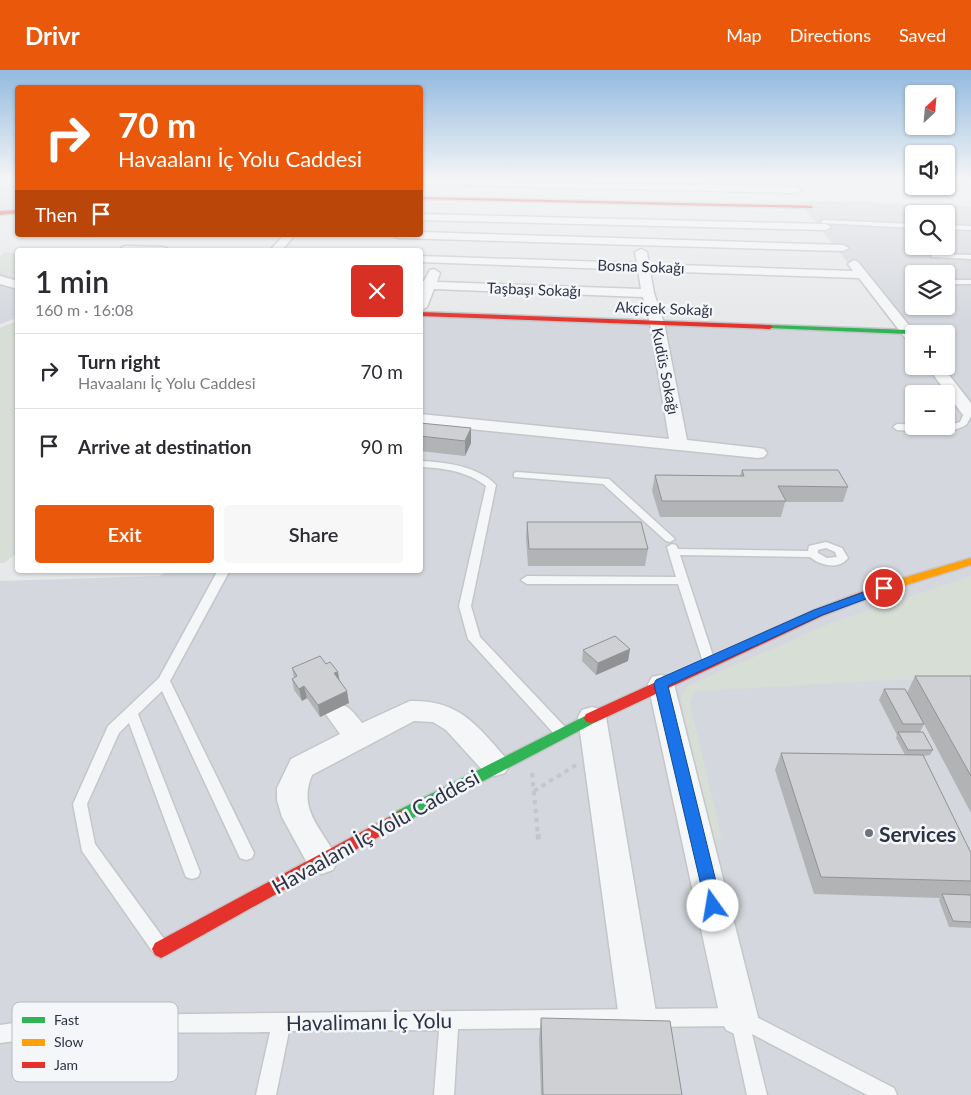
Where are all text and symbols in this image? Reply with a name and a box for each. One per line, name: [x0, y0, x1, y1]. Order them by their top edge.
text: Drivr: [25, 21, 80, 50]
text: Map: [726, 24, 762, 46]
text: Directions: [790, 24, 871, 46]
text: Saved: [899, 24, 946, 46]
north arrow: [905, 85, 955, 135]
map controls: [905, 85, 955, 435]
text: 70 m: [118, 103, 196, 145]
icon: right: [35, 105, 100, 170]
text: Havaalanı İç Yolu Caddesi: [118, 145, 362, 172]
button: sound: [905, 145, 955, 195]
icon: arrive: [87, 200, 115, 228]
text: Then: [35, 203, 77, 226]
button: search: [905, 205, 955, 255]
street label: Bosna Sokağı: [597, 255, 685, 277]
text: 1 min: [35, 263, 109, 299]
button: close: [351, 265, 403, 317]
button: layers: [905, 265, 955, 315]
street label: Taşbaşı Sokağı: [487, 278, 581, 300]
street label: Akçiçek Sokağı: [615, 297, 713, 319]
text: 160 m · 16:08: [35, 300, 134, 319]
button: +: [905, 325, 955, 375]
street label: Kudüs Sokağı: [649, 326, 683, 416]
text: Turn right: [78, 350, 160, 373]
icon: right: [35, 357, 63, 385]
text: 70 m: [360, 360, 403, 383]
text: Havaalanı İç Yolu Caddesi: [78, 373, 256, 392]
button: −: [905, 385, 955, 435]
icon: arrive: [35, 432, 63, 460]
text: Arrive at destination: [78, 435, 251, 458]
text: 90 m: [360, 435, 403, 458]
button: Exit: [35, 505, 214, 563]
button: Share: [224, 505, 403, 563]
pin: [863, 567, 905, 609]
icon: arrive: [870, 574, 898, 602]
street label: Havaalanı İç Yolu Caddesi: [267, 764, 483, 898]
place label: Services: [879, 821, 956, 846]
marker: Services: [863, 827, 875, 839]
position arrow: [686, 879, 738, 931]
legend: [12, 1002, 178, 1082]
street label: Havalimanı İç Yolu: [286, 1007, 452, 1035]
text: Fast: [54, 1011, 79, 1028]
text: Slow: [54, 1033, 84, 1050]
text: Jam: [54, 1056, 78, 1073]

